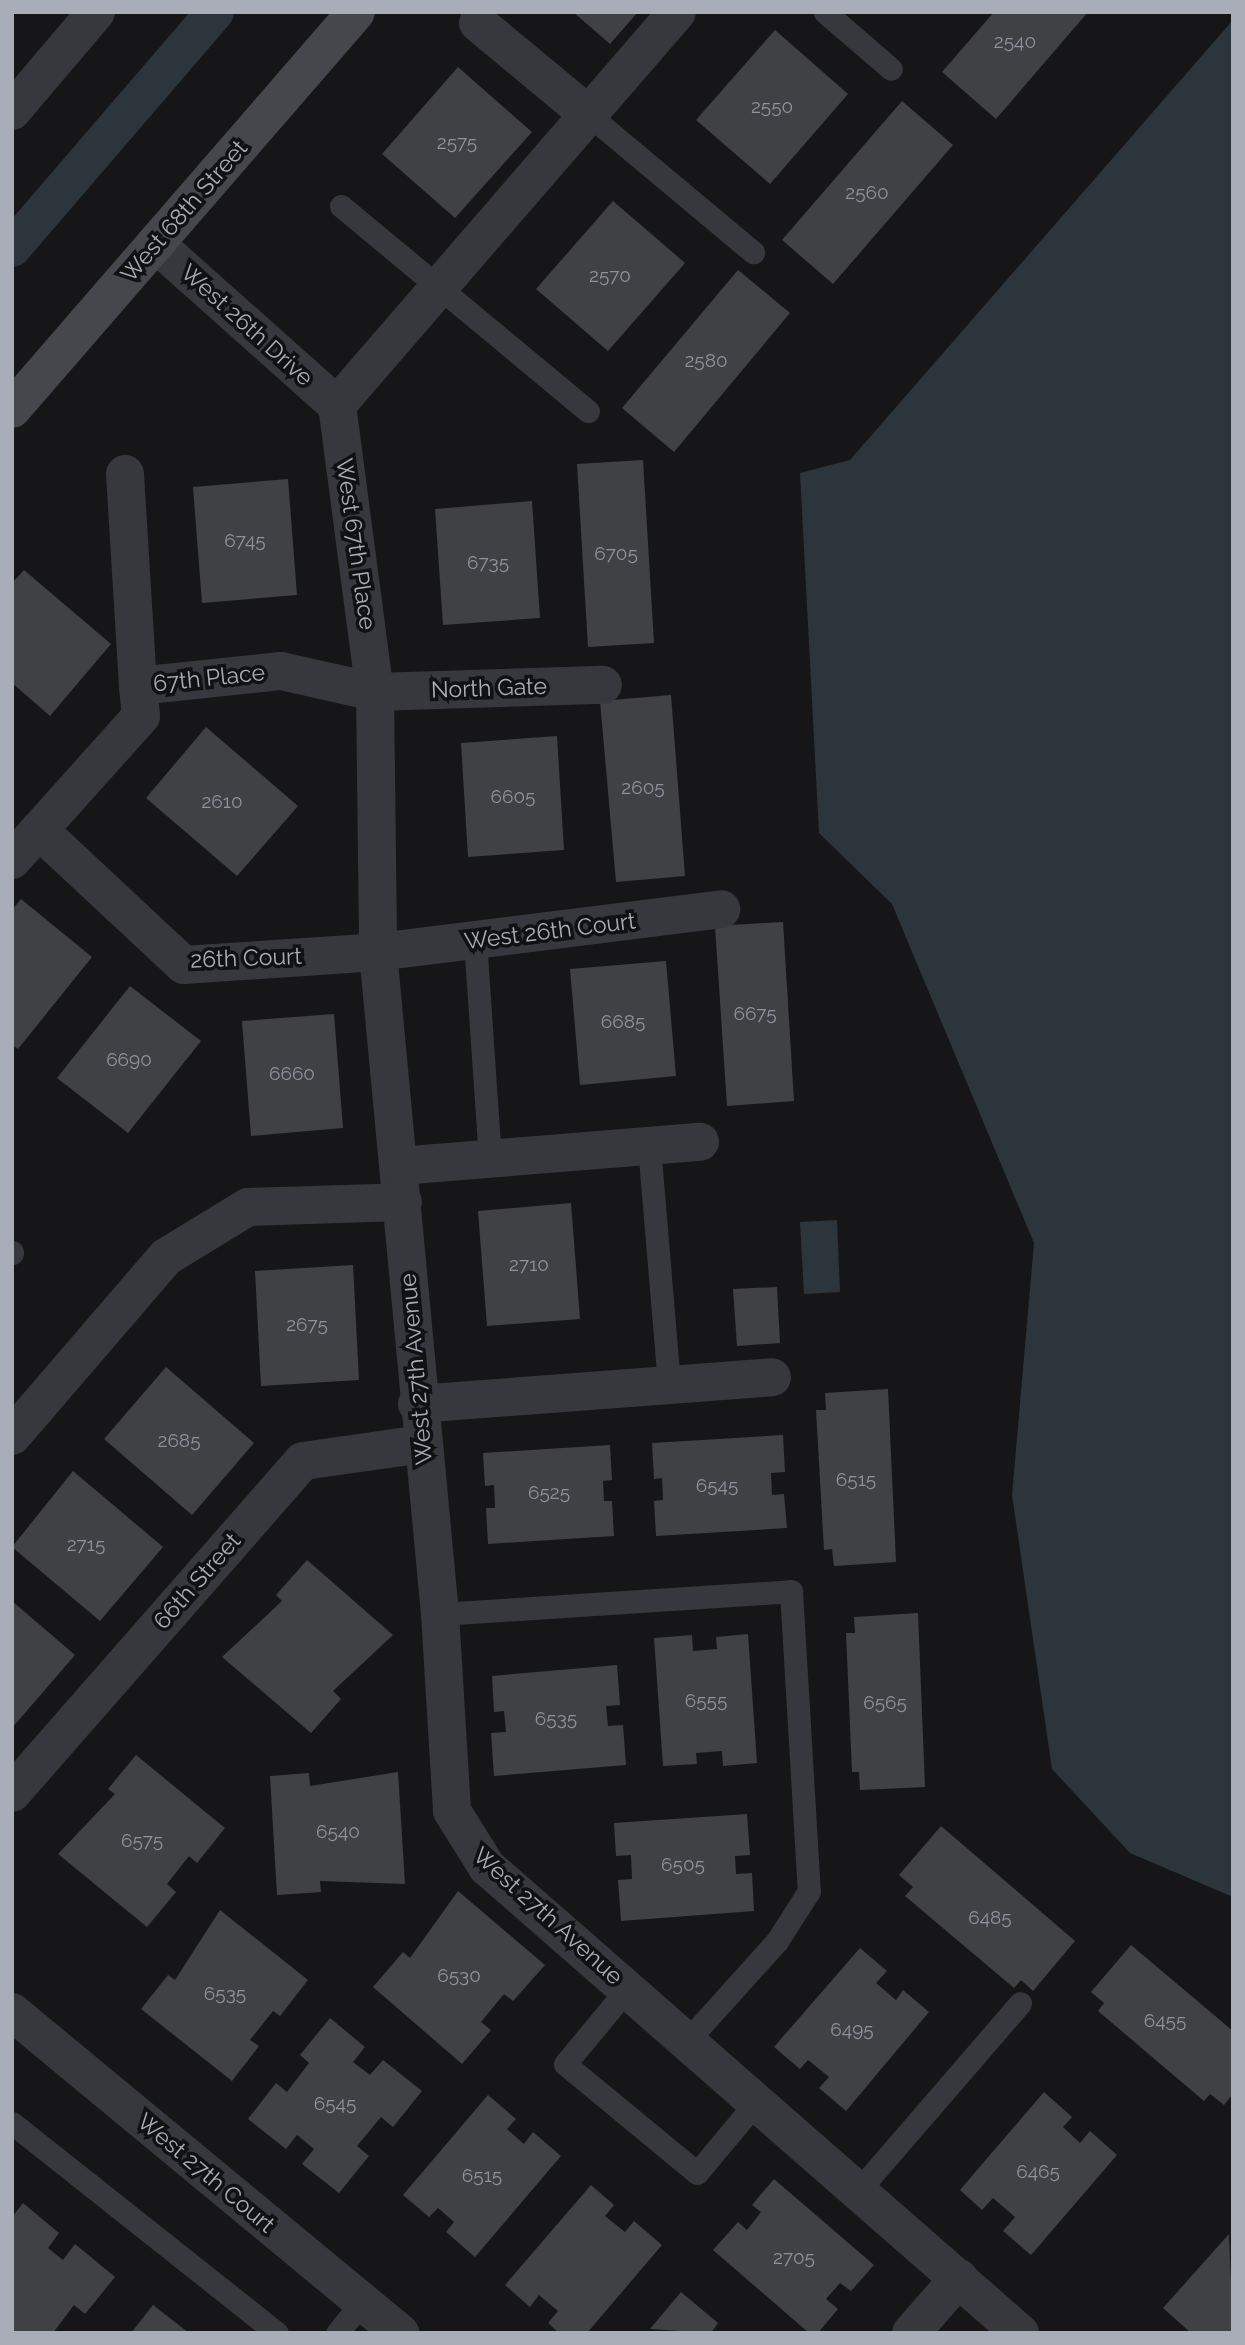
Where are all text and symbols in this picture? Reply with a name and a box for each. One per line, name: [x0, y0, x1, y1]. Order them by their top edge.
house number: 2540: [994, 31, 1036, 53]
house number: 2550: [751, 96, 793, 118]
house number: 2575: [437, 132, 477, 154]
street label: West 68th Street: [115, 134, 253, 288]
house number: 2560: [845, 182, 889, 204]
street label: West 26th Drive: [175, 258, 319, 392]
house number: 2570: [589, 265, 631, 287]
house number: 2580: [684, 350, 728, 372]
street label: West 67th Place: [330, 456, 382, 632]
house number: 6745: [224, 530, 266, 552]
house number: 6705: [594, 543, 638, 565]
house number: 6735: [467, 552, 509, 574]
street label: 67th Place: [152, 658, 266, 698]
street label: North Gate: [430, 672, 548, 704]
house number: 2605: [621, 777, 665, 799]
house number: 6605: [491, 786, 535, 808]
house number: 2610: [201, 791, 243, 813]
street label: West 26th Court: [463, 907, 637, 955]
street label: 26th Court: [190, 942, 302, 974]
house number: 6675: [733, 1003, 777, 1025]
house number: 6685: [601, 1011, 645, 1033]
house number: 6690: [106, 1049, 152, 1071]
house number: 6660: [269, 1063, 315, 1085]
house number: 2710: [509, 1254, 549, 1276]
street label: West 27th Avenue: [394, 1272, 438, 1466]
house number: 2675: [286, 1314, 328, 1336]
house number: 2685: [158, 1430, 200, 1452]
house number: 6515: [836, 1469, 876, 1491]
house number: 6545: [696, 1475, 738, 1497]
house number: 6525: [528, 1482, 570, 1504]
street label: 66th Street: [148, 1527, 246, 1635]
house number: 2715: [67, 1534, 105, 1556]
house number: 6555: [685, 1690, 727, 1712]
house number: 6565: [863, 1692, 907, 1714]
house number: 6535: [535, 1708, 577, 1730]
house number: 6540: [316, 1821, 360, 1843]
house number: 6575: [121, 1830, 163, 1852]
street label: West 27th Avenue: [467, 1841, 629, 1991]
house number: 6505: [661, 1854, 705, 1876]
house number: 6485: [968, 1907, 1012, 1929]
house number: 6530: [437, 1965, 481, 1987]
house number: 6535: [204, 1983, 246, 2005]
house number: 6455: [1144, 2010, 1186, 2032]
house number: 6495: [830, 2019, 874, 2041]
house number: 6545: [314, 2093, 356, 2115]
street label: West 27th Court: [132, 2108, 280, 2238]
house number: 6465: [1016, 2161, 1060, 2183]
house number: 6515: [462, 2165, 502, 2187]
house number: 2705: [773, 2247, 815, 2269]

